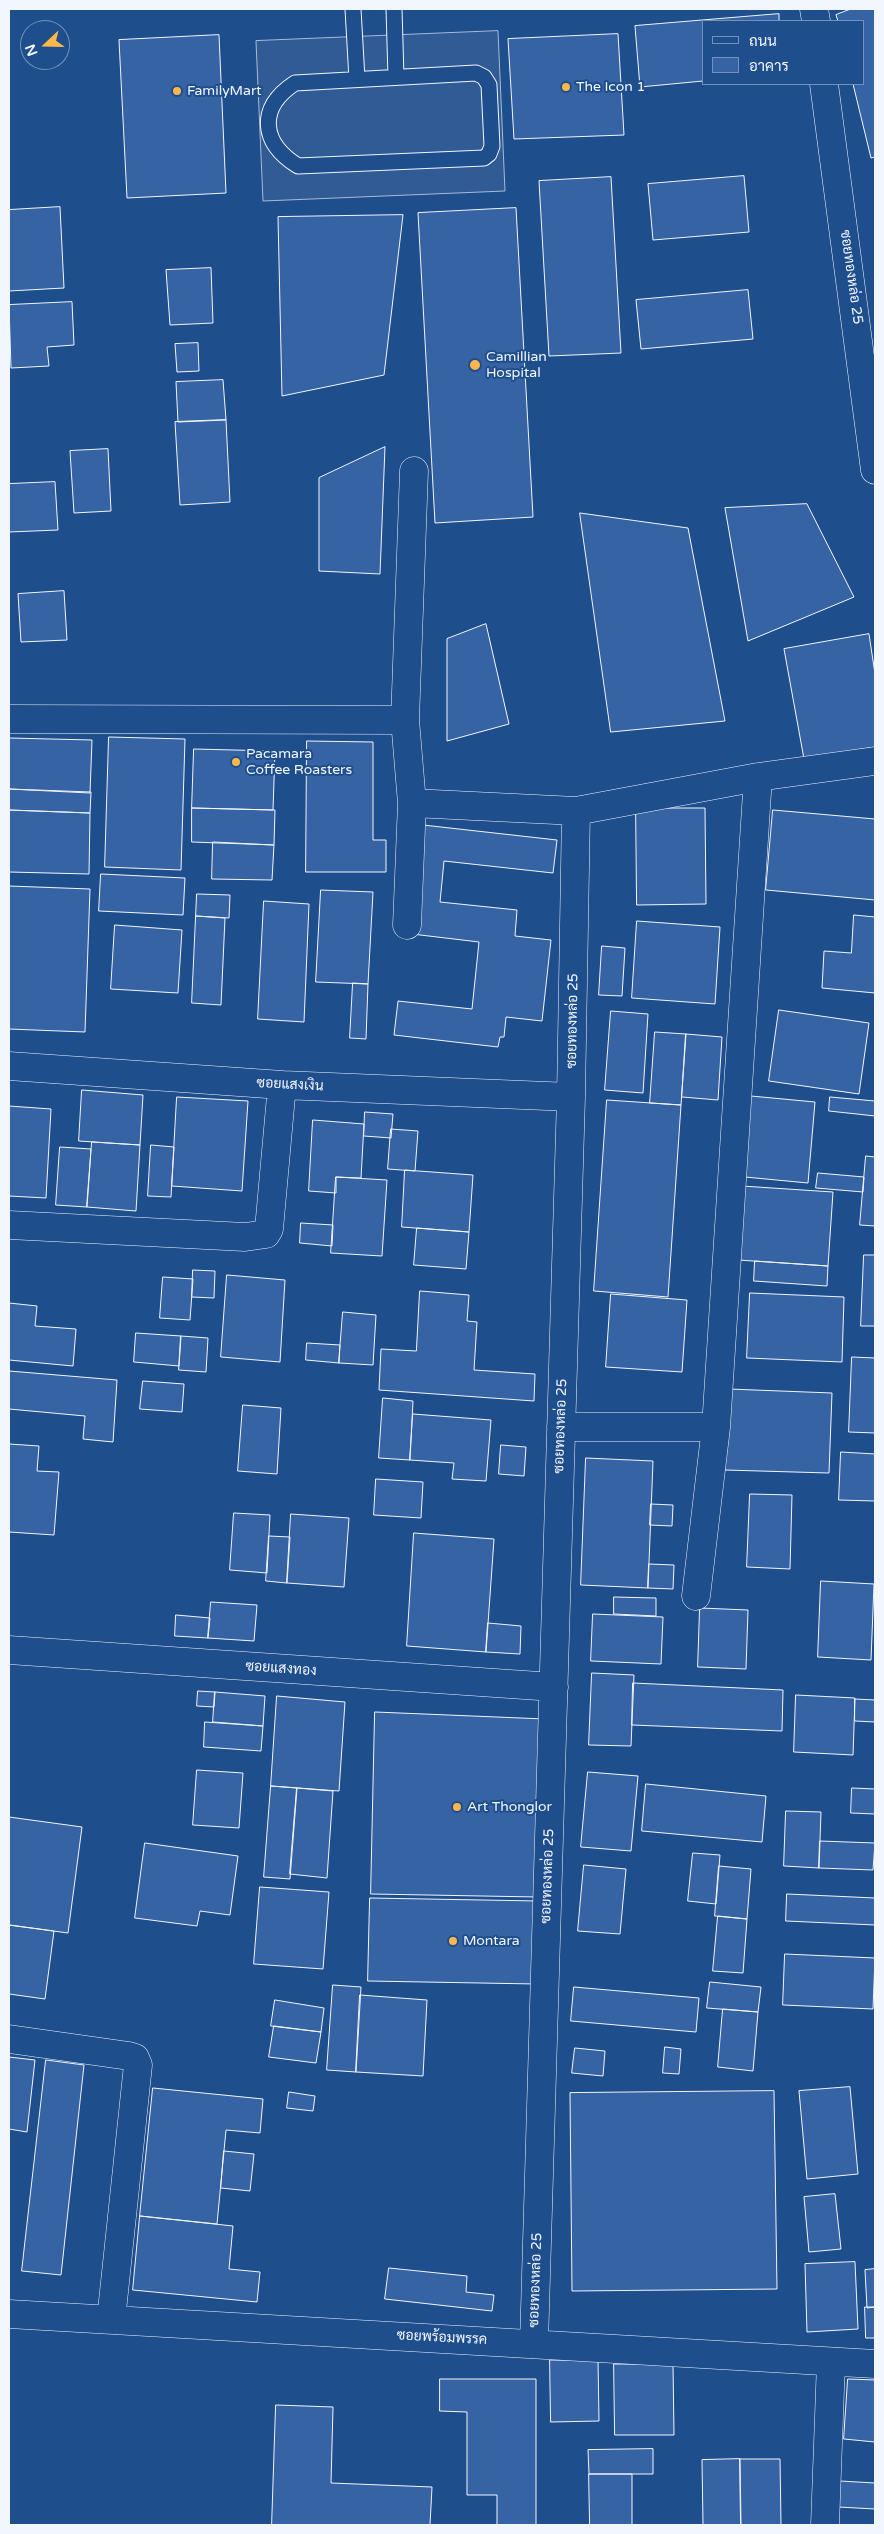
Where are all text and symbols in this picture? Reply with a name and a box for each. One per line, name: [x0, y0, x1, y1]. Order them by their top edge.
north arrow: [20, 20, 70, 70]
legend: [702, 20, 864, 85]
text: ถนน: [749, 32, 777, 50]
text: N: [22, 42, 41, 58]
text: อาคาร: [749, 57, 789, 75]
place label: The Icon 1: [576, 79, 645, 95]
marker: The Icon 1: [560, 81, 572, 93]
place label: FamilyMart: [187, 83, 262, 99]
marker: FamilyMart: [171, 85, 183, 97]
street label: ซอยทองหล่อ 25: [836, 229, 866, 325]
place label: Camillian Hospital: [486, 349, 547, 382]
marker: Camillian Hospital: [468, 358, 482, 372]
place label: Pacamara Coffee Roasters: [246, 746, 352, 779]
marker: Pacamara Coffee Roasters: [230, 756, 242, 768]
street label: ซอยทองหล่อ 25: [564, 973, 582, 1069]
street label: ซอยแสงเงิน: [256, 1075, 324, 1095]
street label: ซอยทองหล่อ 25: [551, 1378, 571, 1474]
street label: ซอยแสงทอง: [245, 1658, 317, 1680]
place label: Art Thonglor: [467, 1799, 552, 1815]
marker: Art Thonglor: [451, 1801, 463, 1813]
street label: ซอยทองหล่อ 25: [538, 1828, 558, 1924]
place label: Montara: [463, 1933, 520, 1949]
marker: Montara: [447, 1935, 459, 1947]
street label: ซอยทองหล่อ 25: [526, 2232, 546, 2328]
street label: ซอยพร้อมพรรค: [396, 2327, 488, 2349]

